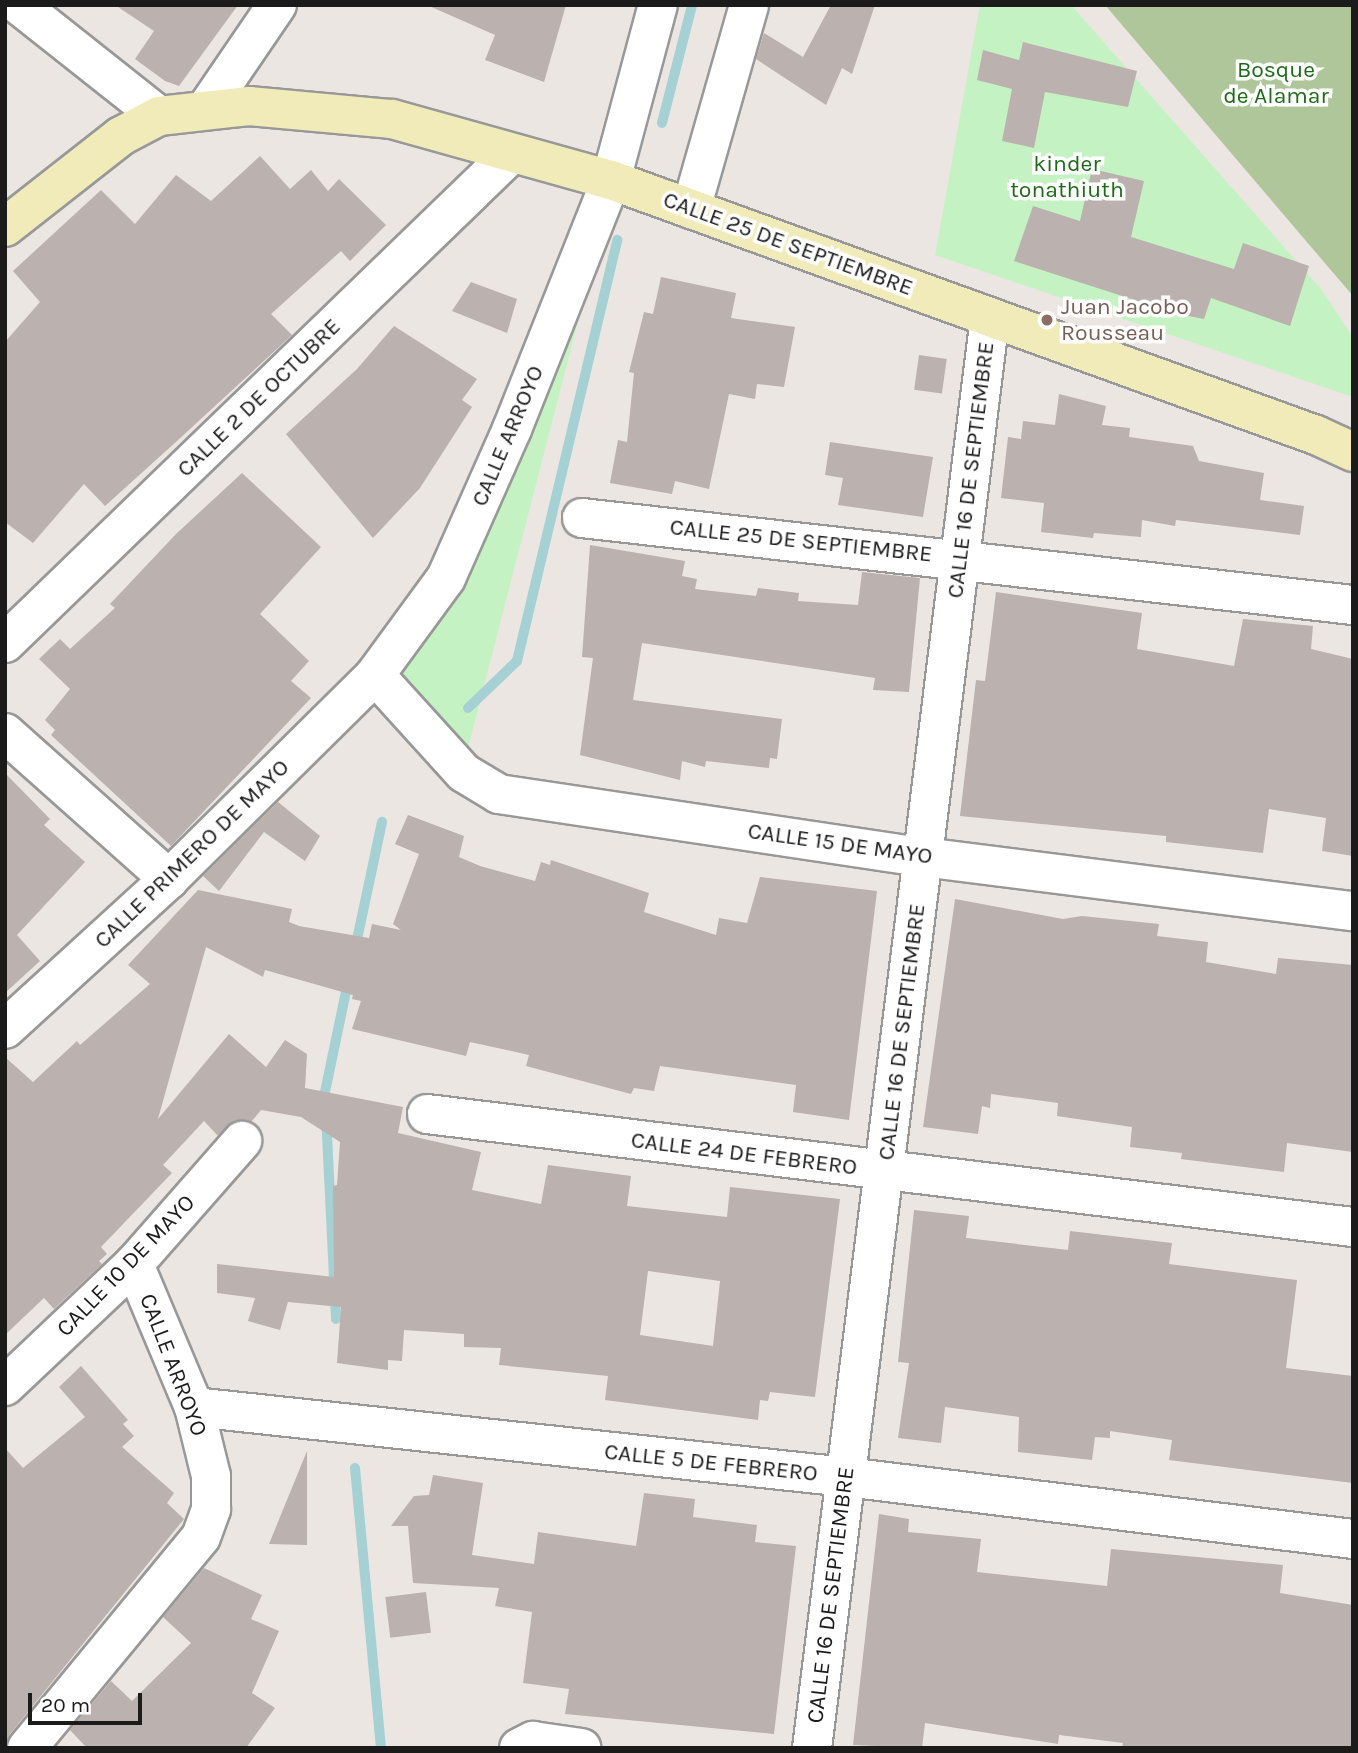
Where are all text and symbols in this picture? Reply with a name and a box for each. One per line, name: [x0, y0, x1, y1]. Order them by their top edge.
park label: Bosque de Alamar: [1223, 56, 1329, 110]
park label: kinder tonathiuth: [1010, 150, 1124, 204]
street label: CALLE 25 DE SEPTIEMBRE: [659, 186, 917, 302]
place label: Juan Jacobo Rousseau: [1061, 293, 1189, 347]
marker: Juan Jacobo Rousseau: [1039, 312, 1055, 328]
street label: CALLE 2 DE OCTUBRE: [172, 313, 346, 483]
street label: CALLE 16 DE SEPTIEMBRE: [942, 340, 1000, 600]
street label: CALLE ARROYO: [466, 361, 550, 511]
street label: CALLE 25 DE SEPTIEMBRE: [668, 513, 934, 569]
street label: CALLE PRIMERO DE MAYO: [89, 754, 295, 954]
street label: CALLE 15 DE MAYO: [746, 817, 934, 871]
street label: CALLE 16 DE SEPTIEMBRE: [873, 902, 931, 1162]
street label: CALLE 24 DE FEBRERO: [629, 1126, 859, 1182]
street label: CALLE 10 DE MAYO: [51, 1189, 201, 1343]
street label: CALLE ARROYO: [133, 1290, 213, 1440]
street label: CALLE 5 DE FEBRERO: [603, 1438, 819, 1488]
street label: CALLE 16 DE SEPTIEMBRE: [802, 1465, 860, 1725]
scale bar: [32, 1680, 145, 1724]
text: 20 m: [41, 1693, 90, 1717]

